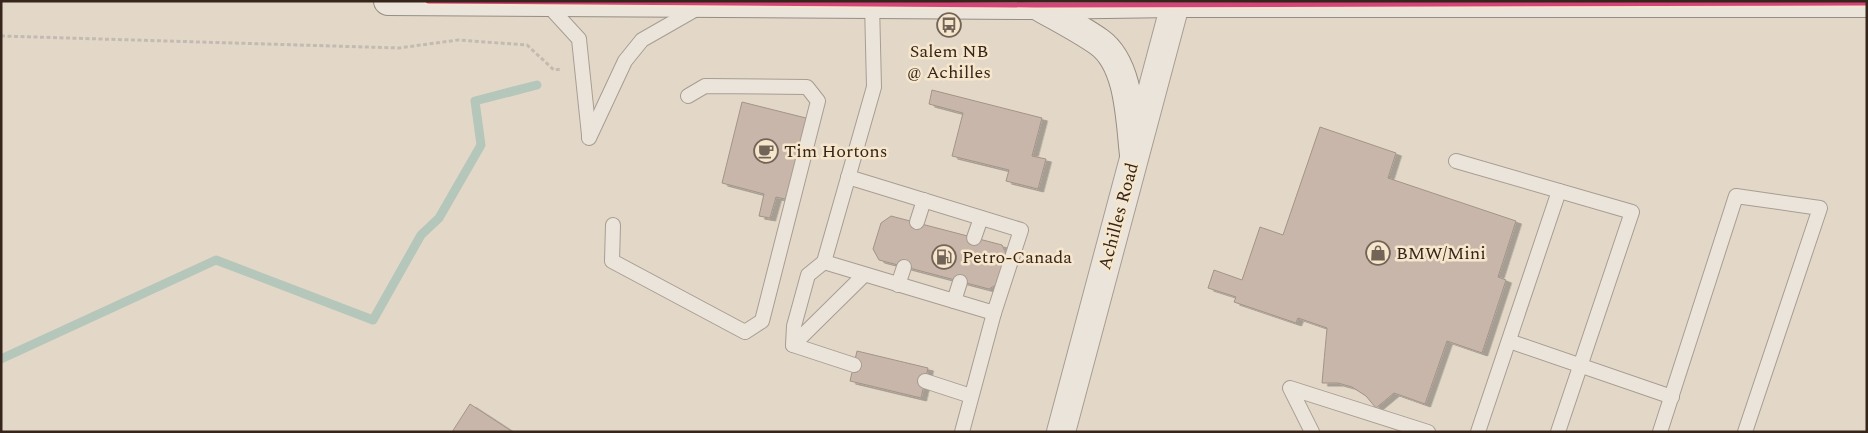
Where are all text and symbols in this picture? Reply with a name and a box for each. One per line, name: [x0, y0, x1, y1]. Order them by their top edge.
bus stop icon: Salem NB @ Achilles: [936, 12, 962, 38]
place label: Salem NB @ Achilles: [907, 38, 991, 86]
cafe icon: Tim Hortons: [753, 138, 779, 164]
place label: Tim Hortons: [784, 138, 888, 165]
street label: Achilles Road: [1091, 160, 1146, 273]
shop icon: BMW/Mini: [1365, 240, 1391, 266]
place label: BMW/Mini: [1396, 240, 1486, 267]
fuel station icon: Petro-Canada: [931, 244, 957, 270]
place label: Petro-Canada: [962, 244, 1072, 271]

